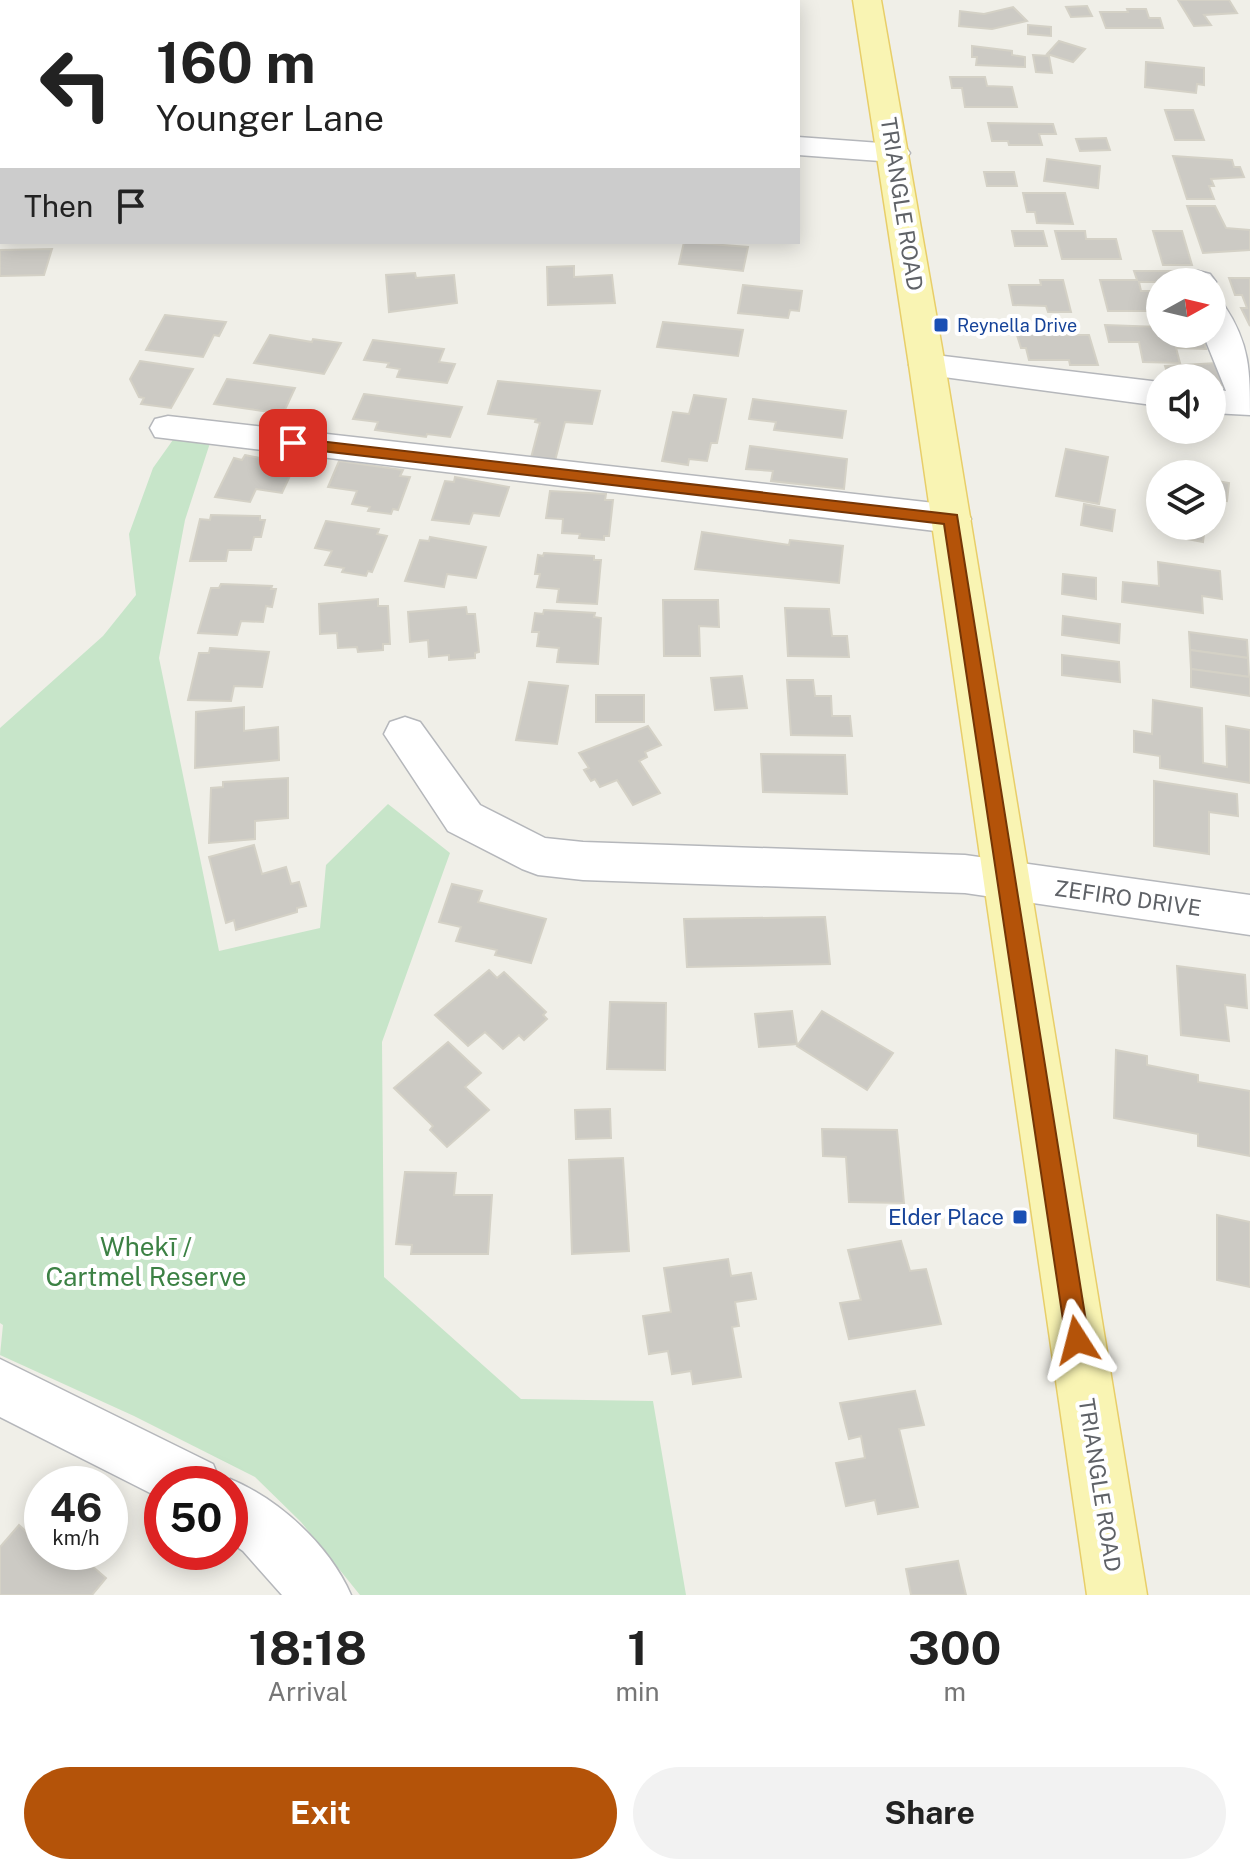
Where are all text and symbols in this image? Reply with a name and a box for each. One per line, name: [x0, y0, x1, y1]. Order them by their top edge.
text: 160 m: [156, 30, 316, 96]
icon: left: [24, 32, 128, 136]
text: Younger Lane: [156, 97, 384, 139]
street label: TRIANGLE ROAD: [875, 115, 929, 293]
icon: arrive: [109, 184, 153, 228]
text: Then: [24, 188, 93, 224]
north arrow: [1146, 268, 1226, 348]
map controls: [1146, 268, 1226, 540]
place label: Reynella Drive: [957, 315, 1077, 336]
marker: Reynella Drive: [932, 316, 950, 334]
button: sound: [1146, 364, 1226, 444]
pin: [259, 409, 327, 477]
icon: arrive: [271, 421, 315, 465]
button: layers: [1146, 460, 1226, 540]
street label: ZEFIRO DRIVE: [1053, 875, 1203, 921]
place label: Elder Place: [888, 1204, 1004, 1230]
marker: Elder Place: [1011, 1208, 1029, 1226]
park label: Whekī / Cartmel Reserve: [45, 1231, 247, 1292]
position arrow: [1035, 1298, 1119, 1382]
street label: TRIANGLE ROAD: [1073, 1396, 1127, 1574]
speed limit sign: 50: [144, 1466, 248, 1570]
text: 46: [50, 1484, 102, 1531]
text: km/h: [52, 1526, 100, 1550]
text: 18:18: [248, 1619, 367, 1676]
text: 1: [627, 1619, 648, 1676]
text: 300: [908, 1619, 1002, 1676]
text: Arrival: [268, 1676, 348, 1707]
text: min: [615, 1676, 660, 1707]
text: m: [944, 1676, 966, 1707]
button: Exit: [24, 1767, 617, 1859]
button: Share: [633, 1767, 1226, 1859]

